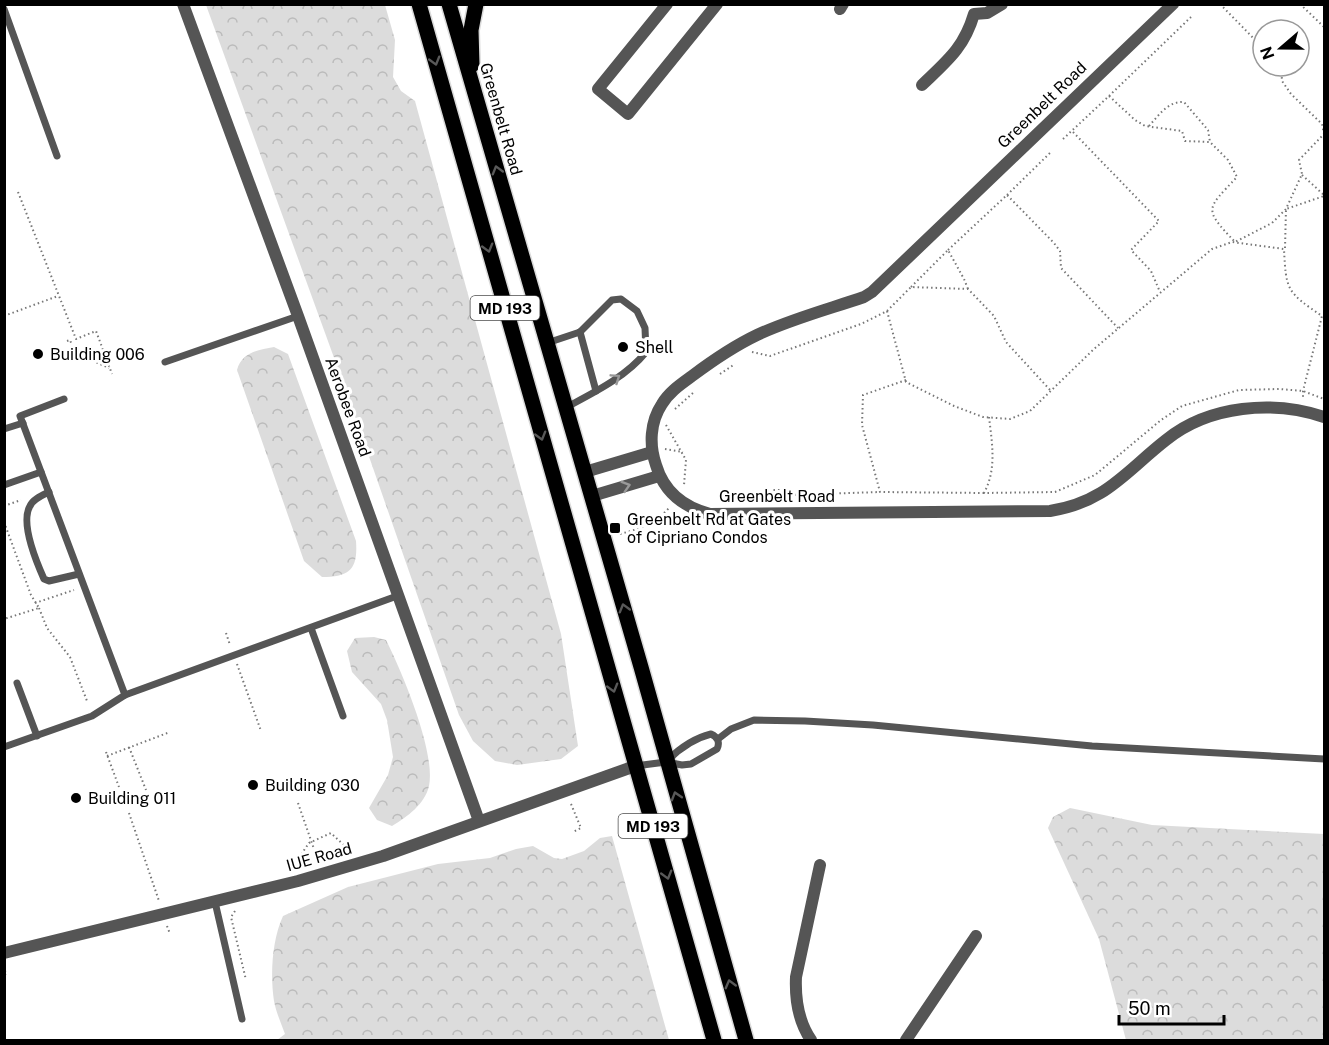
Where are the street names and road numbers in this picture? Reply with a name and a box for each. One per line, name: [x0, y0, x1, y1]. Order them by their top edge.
street label: Greenbelt Road: [994, 58, 1090, 152]
street label: Greenbelt Road: [476, 61, 526, 177]
road number: MD 193: [470, 296, 540, 320]
street label: Aerobee Road: [321, 355, 375, 459]
street label: Greenbelt Road: [719, 487, 835, 506]
road number: MD 193: [618, 814, 688, 838]
street label: IUE Road: [284, 839, 354, 875]

